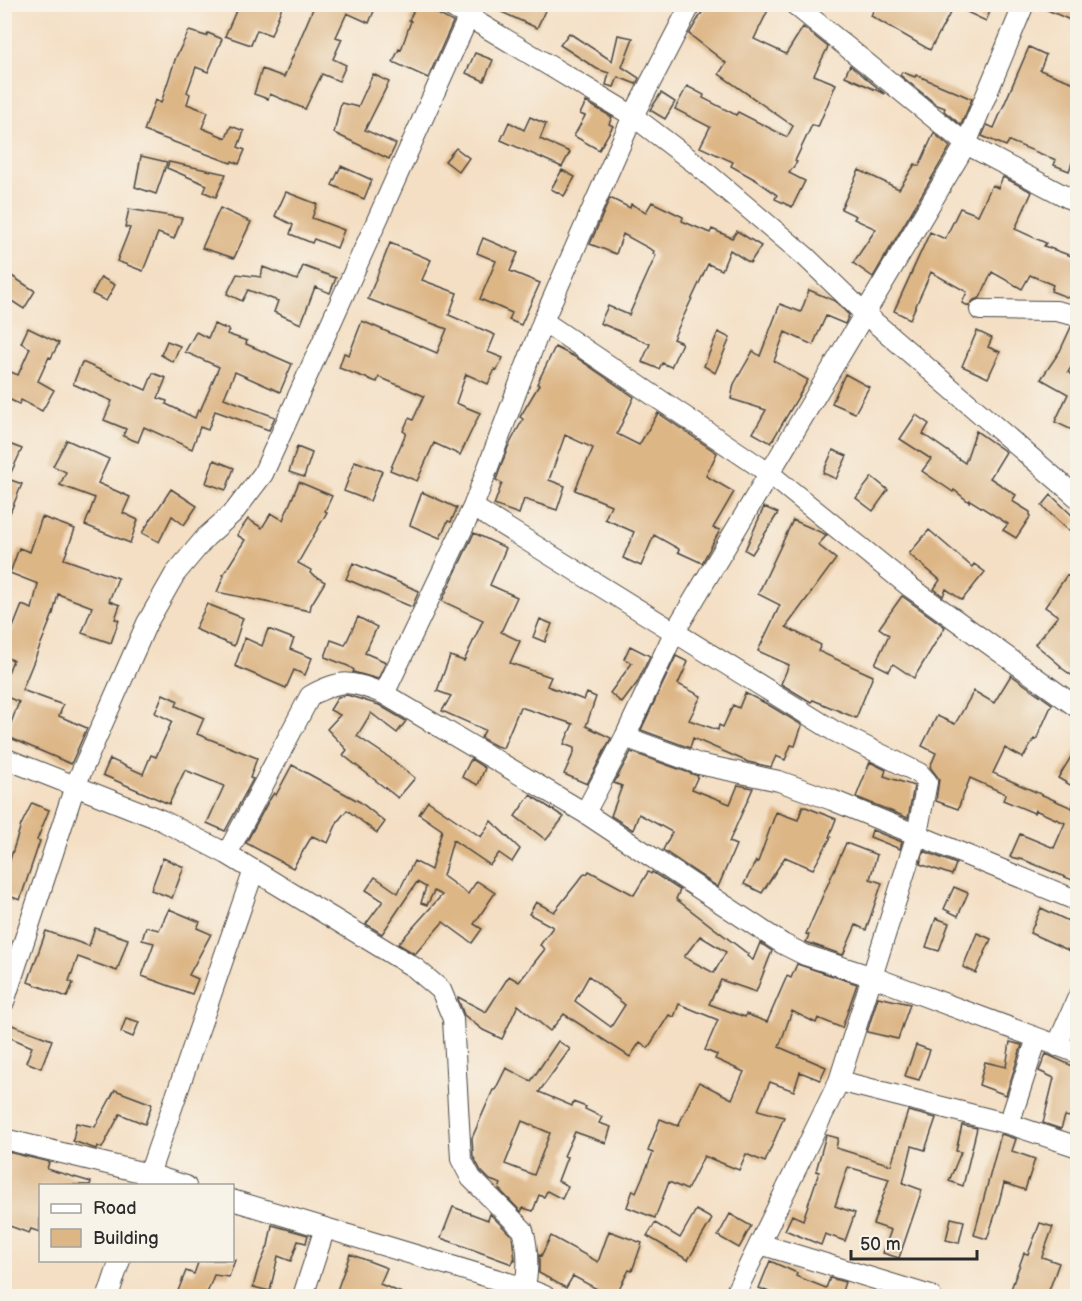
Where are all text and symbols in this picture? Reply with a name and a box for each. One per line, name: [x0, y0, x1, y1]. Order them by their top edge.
legend: [39, 1184, 234, 1262]
text: Road: [93, 1198, 137, 1219]
scale bar: [851, 1223, 977, 1261]
text: Building: [93, 1228, 159, 1249]
text: 50 m: [860, 1234, 901, 1255]

